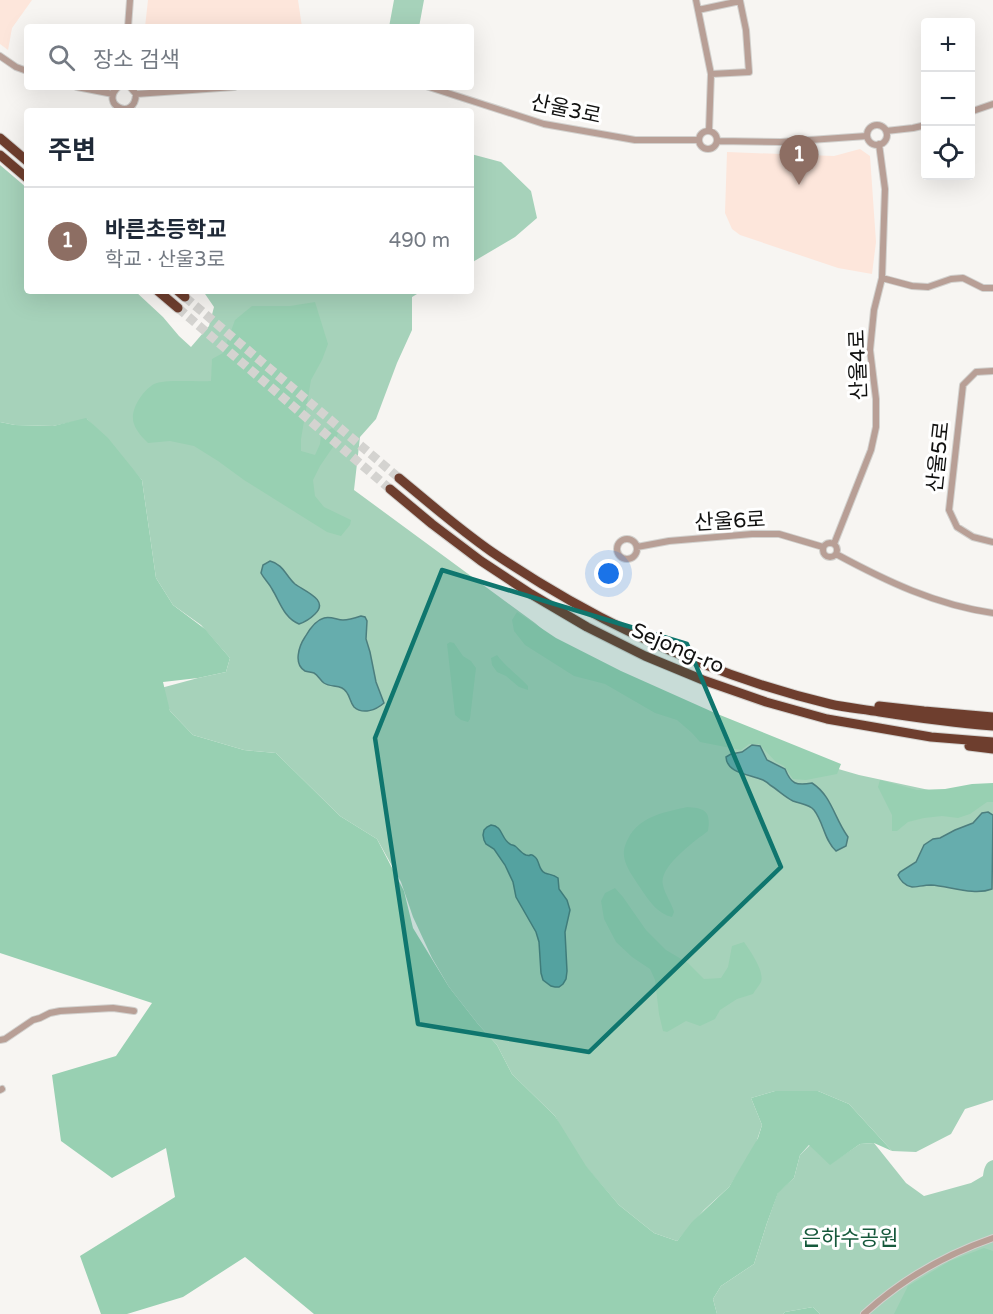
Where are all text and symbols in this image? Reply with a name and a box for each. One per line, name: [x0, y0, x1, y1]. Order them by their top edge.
map controls: [921, 18, 975, 180]
button: +: [921, 18, 975, 72]
search box: [24, 24, 474, 90]
icon: search: [45, 41, 78, 74]
text: 장소 검색: [93, 47, 180, 73]
button: −: [921, 72, 975, 126]
street label: 산울3로: [528, 90, 603, 129]
button: locate: [921, 126, 975, 180]
text: 주변: [48, 135, 96, 166]
pin: 1: [780, 136, 818, 185]
text: 바른초등학교: [105, 217, 226, 243]
text: 1: [61, 229, 74, 253]
text: 490 m: [389, 229, 450, 253]
text: 학교 · 산울3로: [105, 248, 225, 272]
street label: 산울4로: [845, 329, 872, 401]
street label: 산울5로: [922, 420, 955, 494]
street label: 산울6로: [694, 507, 766, 536]
your location: [594, 559, 623, 588]
street label: Sejong-ro: [628, 618, 728, 679]
park label: 은하수공원: [802, 1226, 898, 1251]

